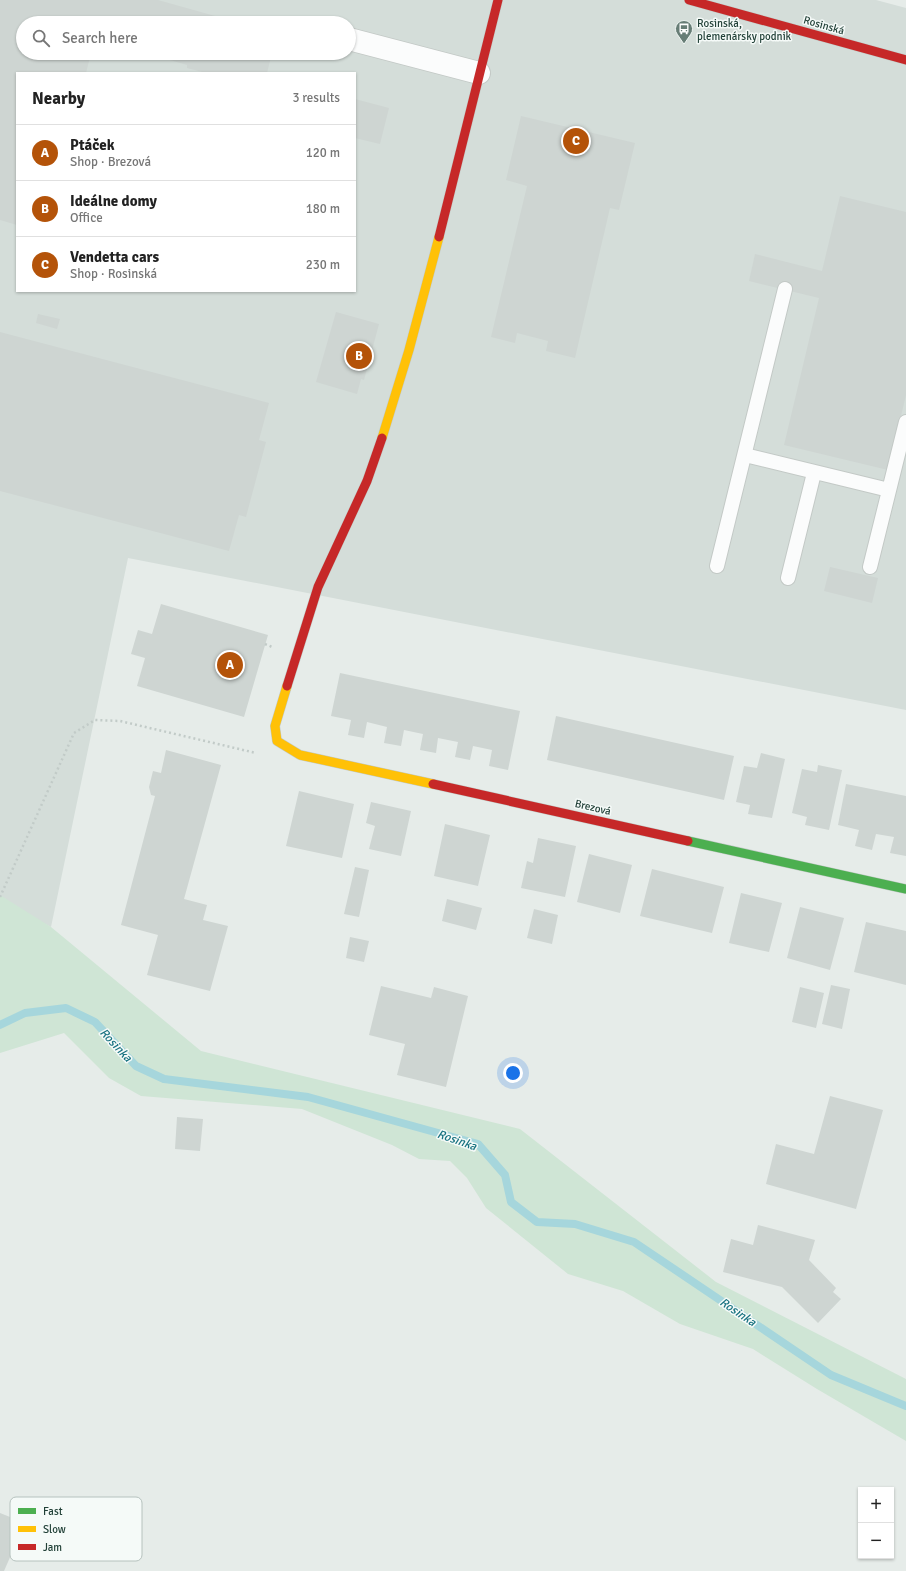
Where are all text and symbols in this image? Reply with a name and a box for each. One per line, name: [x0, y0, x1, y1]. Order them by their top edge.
street label: Rosinská: [802, 13, 846, 38]
search box: [16, 16, 356, 60]
place label: Rosinská, plemenársky podnik: [697, 17, 792, 43]
bus stop icon: Rosinská, plemenársky podnik: [674, 19, 694, 44]
icon: search: [30, 27, 52, 49]
text: Search here: [62, 29, 138, 47]
text: Nearby: [32, 88, 85, 109]
text: 3 results: [292, 90, 340, 106]
pin: C: [563, 126, 589, 156]
text: Ptáček: [70, 136, 115, 154]
text: A: [41, 145, 49, 161]
text: 120 m: [306, 145, 340, 161]
text: Shop · Brezová: [70, 154, 151, 170]
text: Ideálne domy: [70, 192, 157, 210]
text: B: [41, 201, 49, 217]
text: 180 m: [306, 201, 340, 217]
text: Office: [70, 210, 103, 226]
text: Vendetta cars: [70, 248, 159, 266]
text: C: [41, 257, 49, 273]
text: 230 m: [306, 257, 340, 273]
text: Shop · Rosinská: [70, 266, 157, 282]
pin: B: [346, 341, 372, 371]
pin: A: [217, 650, 243, 680]
street label: Brezová: [574, 797, 613, 818]
water label: Rosinka: [96, 1025, 136, 1066]
your location: [503, 1063, 523, 1083]
water label: Rosinka: [435, 1127, 479, 1154]
water label: Rosinka: [717, 1295, 759, 1330]
map controls: [858, 1487, 894, 1559]
button: +: [858, 1487, 894, 1523]
legend: [10, 1497, 142, 1561]
text: Fast: [43, 1505, 63, 1518]
text: Slow: [43, 1523, 66, 1536]
button: −: [858, 1523, 894, 1559]
text: Jam: [43, 1541, 62, 1554]

